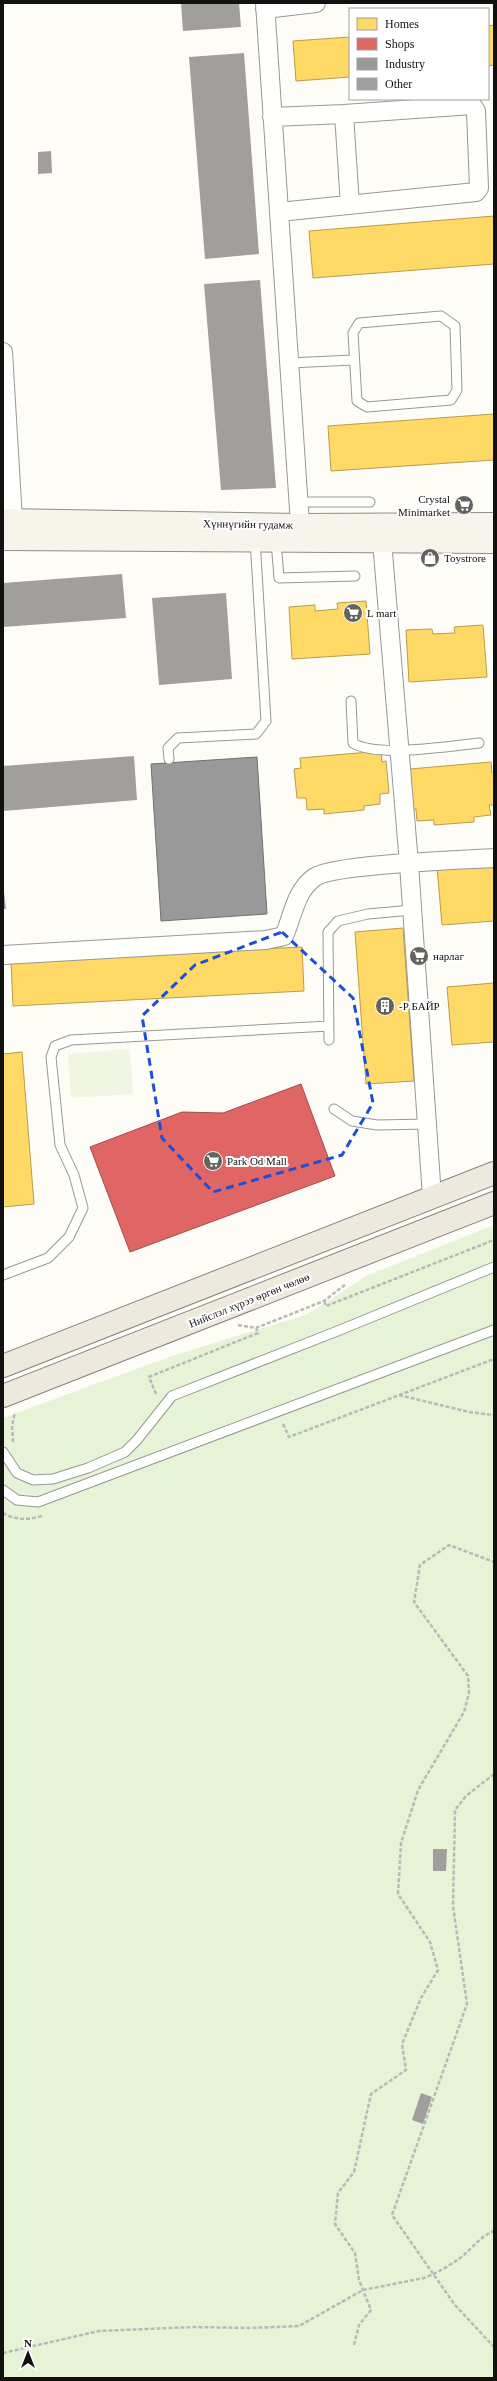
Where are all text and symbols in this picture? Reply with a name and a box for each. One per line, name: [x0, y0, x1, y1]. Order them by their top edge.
legend: [349, 8, 489, 100]
text: Homes: [385, 17, 419, 31]
text: Shops: [385, 37, 415, 51]
text: Industry: [385, 57, 425, 71]
text: Other: [385, 77, 412, 91]
place label: Crystal Minimarket: [398, 493, 450, 518]
supermarket icon: Crystal Minimarket: [453, 494, 475, 516]
street label: Хүннүгийн гудамж: [203, 517, 293, 531]
shop icon: Toystrore: [419, 547, 441, 569]
place label: Toystrore: [444, 552, 486, 564]
supermarket icon: L mart: [342, 602, 364, 624]
place label: L mart: [367, 607, 396, 619]
supermarket icon: нарлаг: [408, 945, 430, 967]
place label: нарлаг: [433, 950, 464, 962]
building icon: -Р БАЙР: [374, 995, 396, 1017]
place label: -Р БАЙР: [399, 1000, 440, 1012]
supermarket icon: Park Od Mall: [202, 1150, 224, 1172]
place label: Park Od Mall: [227, 1155, 287, 1167]
street label: Нийслэл хүрээ өргөн чөлөө: [187, 1270, 312, 1330]
north arrow: [8, 2333, 48, 2373]
text: N: [24, 2337, 32, 2349]

